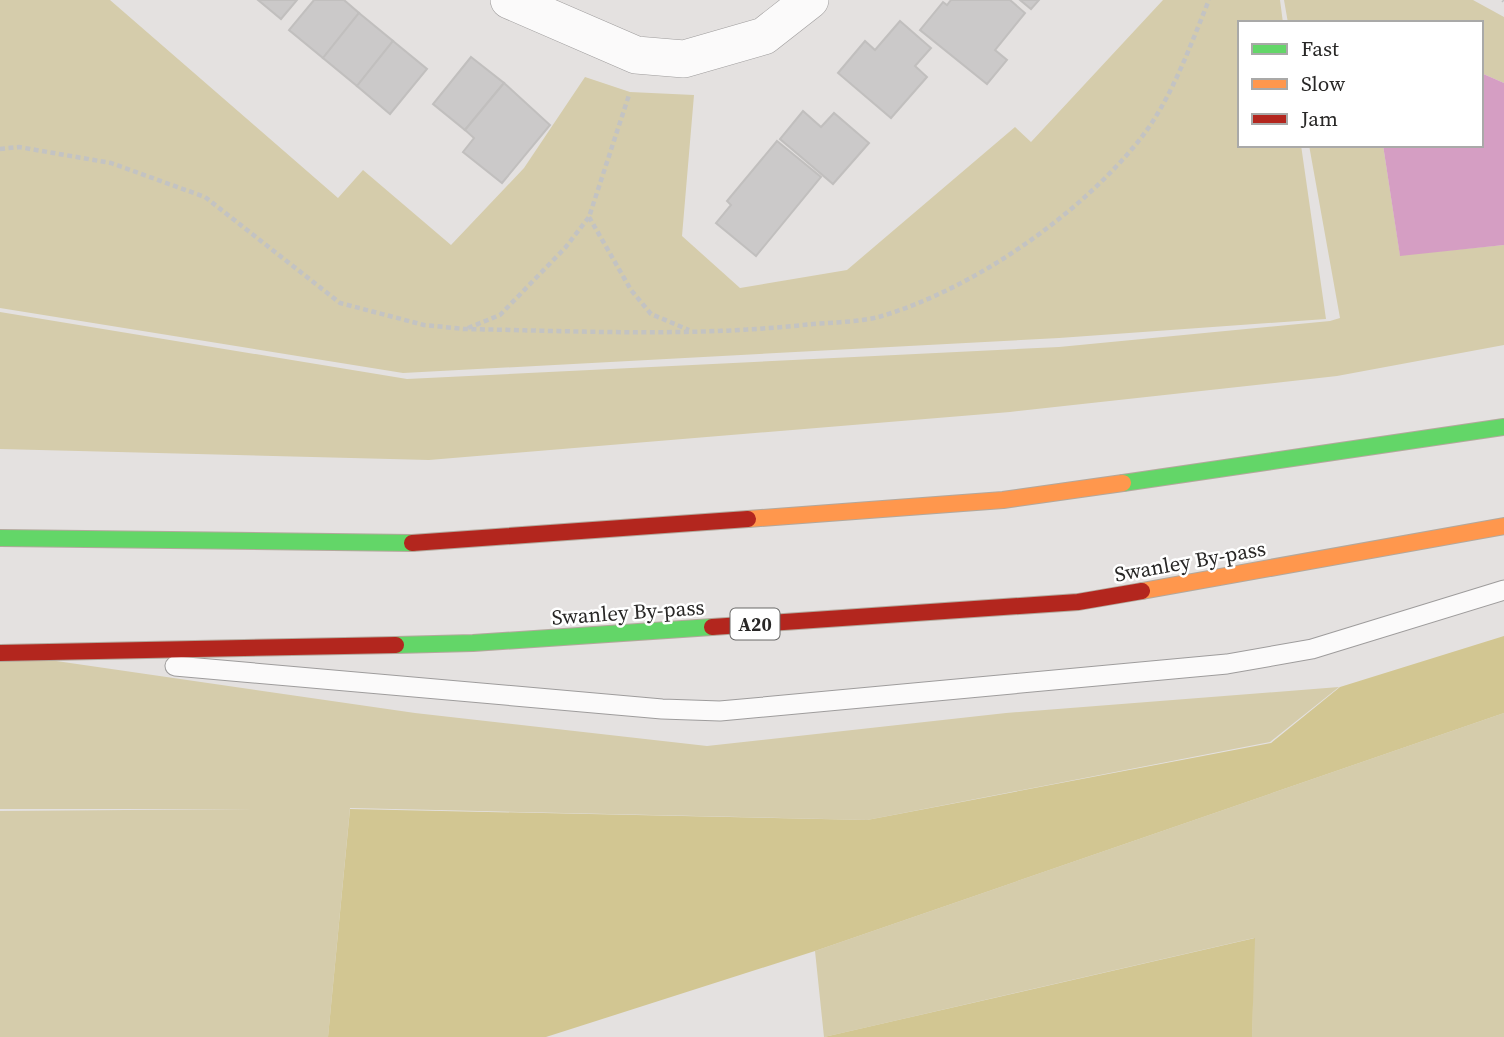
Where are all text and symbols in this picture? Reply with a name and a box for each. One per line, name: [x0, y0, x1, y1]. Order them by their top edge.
legend: [1238, 21, 1483, 147]
text: Fast: [1301, 34, 1339, 63]
text: Slow: [1301, 69, 1345, 98]
text: Jam: [1300, 104, 1338, 133]
street label: Swanley By-pass: [1112, 533, 1268, 589]
street label: Swanley By-pass: [551, 592, 705, 632]
road number: A20: [730, 608, 780, 639]

